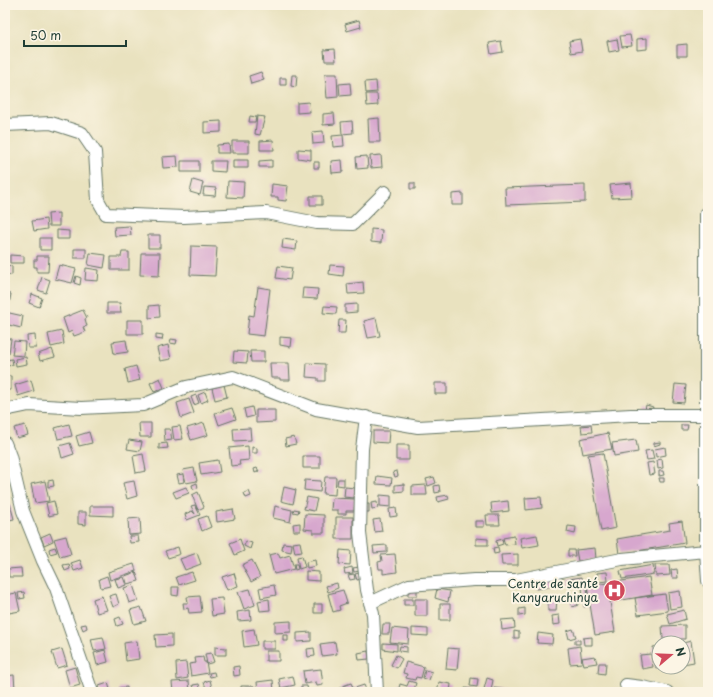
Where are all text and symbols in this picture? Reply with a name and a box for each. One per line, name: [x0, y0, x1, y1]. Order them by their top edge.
scale bar: [24, 22, 126, 48]
text: 50 m: [30, 26, 61, 44]
place label: Centre de santé Kanyaruchinya: [508, 574, 599, 606]
hospital icon: Centre de santé Kanyaruchinya: [601, 578, 627, 604]
north arrow: [651, 635, 691, 675]
text: N: [671, 645, 690, 659]

